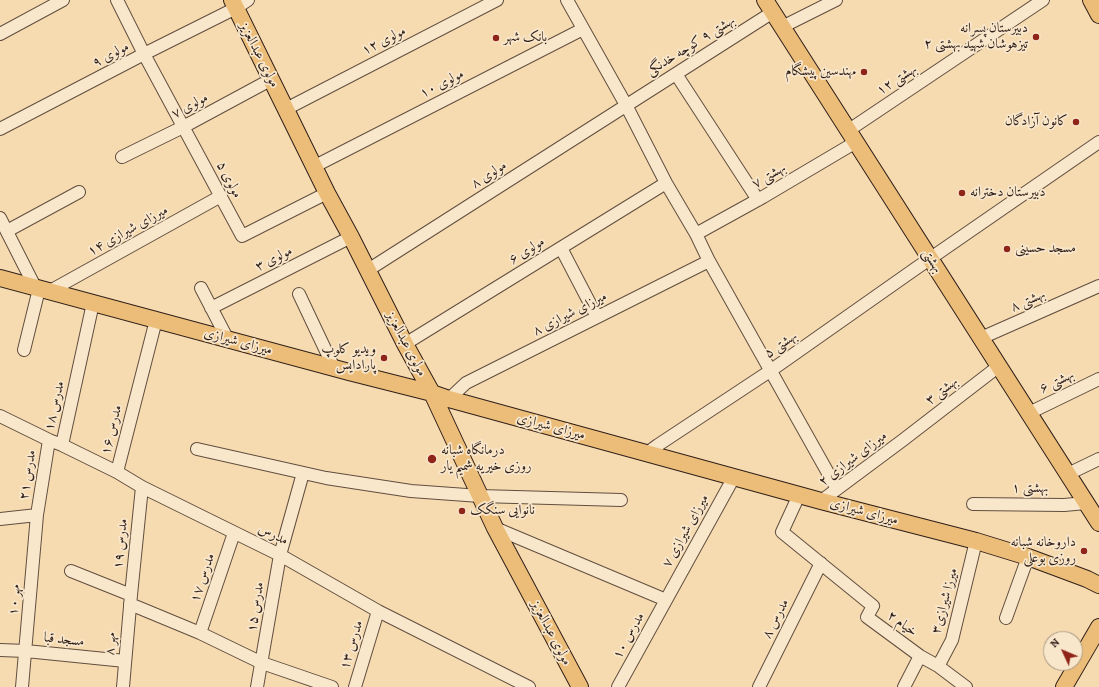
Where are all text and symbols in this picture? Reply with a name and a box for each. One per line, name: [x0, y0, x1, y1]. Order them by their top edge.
street label: بهشتی ۹ کوچه خدنگی: [644, 12, 738, 80]
street label: مولوی عبدالعزیز: [235, 20, 283, 90]
place label: دبیرستان پسرانه تیزهوشان شهید بهشتی ۲: [924, 21, 1028, 54]
street label: مولوی ۱۲: [359, 23, 409, 59]
place label: بانک شهر: [504, 30, 547, 46]
marker: دبیرستان پسرانه تیزهوشان شهید بهشتی ۲: [1031, 32, 1041, 42]
marker: بانک شهر: [491, 33, 501, 43]
street label: مولوی ۹: [90, 38, 132, 72]
street label: بهشتی ۱۲: [874, 61, 920, 99]
place label: مهندسین پیشگام: [785, 64, 856, 80]
street label: مولوی ۱۰: [417, 66, 467, 102]
marker: مهندسین پیشگام: [859, 67, 869, 77]
street label: مولوی ۷: [169, 89, 211, 123]
place label: کانون آزادگان: [1005, 114, 1068, 130]
marker: کانون آزادگان: [1071, 117, 1081, 127]
street label: مولوی ۸: [468, 157, 510, 193]
street label: مولوی ۵: [212, 159, 246, 201]
street label: بهشتی ۷: [749, 160, 789, 192]
place label: دبیرستان دخترانه: [970, 185, 1045, 201]
marker: دبیرستان دخترانه: [957, 188, 967, 198]
street label: میرزای شیرازی ۱۴: [85, 202, 171, 260]
street label: مولوی ۶: [506, 233, 548, 269]
place label: مسجد حسینی: [1015, 241, 1076, 257]
street label: مولوی ۳: [253, 243, 295, 275]
marker: مسجد حسینی: [1002, 244, 1012, 254]
street label: بهشتی: [918, 246, 946, 276]
street label: بهشتی ۸: [1008, 286, 1048, 316]
street label: میرزای شیرازی ۸: [530, 288, 610, 340]
street label: مولوی عبدالعزیز: [382, 309, 430, 379]
street label: میرزای شیرازی: [202, 325, 274, 359]
street label: بهشتی ۵: [761, 328, 801, 362]
place label: ویدیو کلوپ پارادایس: [321, 342, 376, 374]
marker: ویدیو کلوپ پارادایس: [379, 353, 389, 363]
street label: بهشتی ۶: [1037, 366, 1077, 398]
street label: بهشتی ۳: [922, 373, 962, 409]
street label: مدرس ۱۸: [41, 379, 69, 433]
street label: مدرس ۱۶: [98, 403, 126, 457]
street label: میرزای شیرازی: [515, 410, 587, 444]
street label: میرزای شیرازی ۲: [816, 428, 890, 490]
place label: درمانگاه شبانه روزی خیریه شمیم یار: [441, 443, 532, 476]
street label: مدرس ۲۱: [16, 449, 40, 501]
marker: درمانگاه شبانه روزی خیریه شمیم یار: [426, 453, 438, 465]
street label: بهشتی ۱: [1012, 481, 1048, 497]
street label: میرزای شیرازی ۷: [659, 491, 713, 571]
street label: میرزای شیرازی: [828, 495, 900, 529]
place label: نانوایی سنگک: [470, 503, 535, 519]
marker: نانوایی سنگک: [457, 506, 467, 516]
street label: مدرس ۱۹: [110, 518, 132, 570]
street label: مدرس: [255, 521, 291, 549]
place label: داروخانه شبانه روزی بوعلی: [1011, 535, 1076, 568]
marker: داروخانه شبانه روزی بوعلی: [1079, 546, 1089, 556]
street label: مدرس ۱۷: [187, 551, 219, 605]
street label: میرزا شیرازی۳: [928, 566, 962, 636]
street label: مدرس ۱۵: [244, 581, 268, 633]
street label: مهر ۱۰: [5, 584, 25, 616]
street label: مدرس ۸: [759, 596, 793, 642]
street label: مولوی عبدالعزیز: [527, 598, 575, 668]
street label: خیام ۲: [884, 607, 920, 641]
street label: مدرس ۱۰: [609, 610, 649, 662]
street label: مدرس ۱۳: [337, 618, 367, 672]
street label: مسجد قبا: [43, 630, 85, 650]
north arrow: [1043, 631, 1083, 671]
street label: مهر ۸: [102, 632, 120, 656]
text: N: [1047, 635, 1063, 651]

